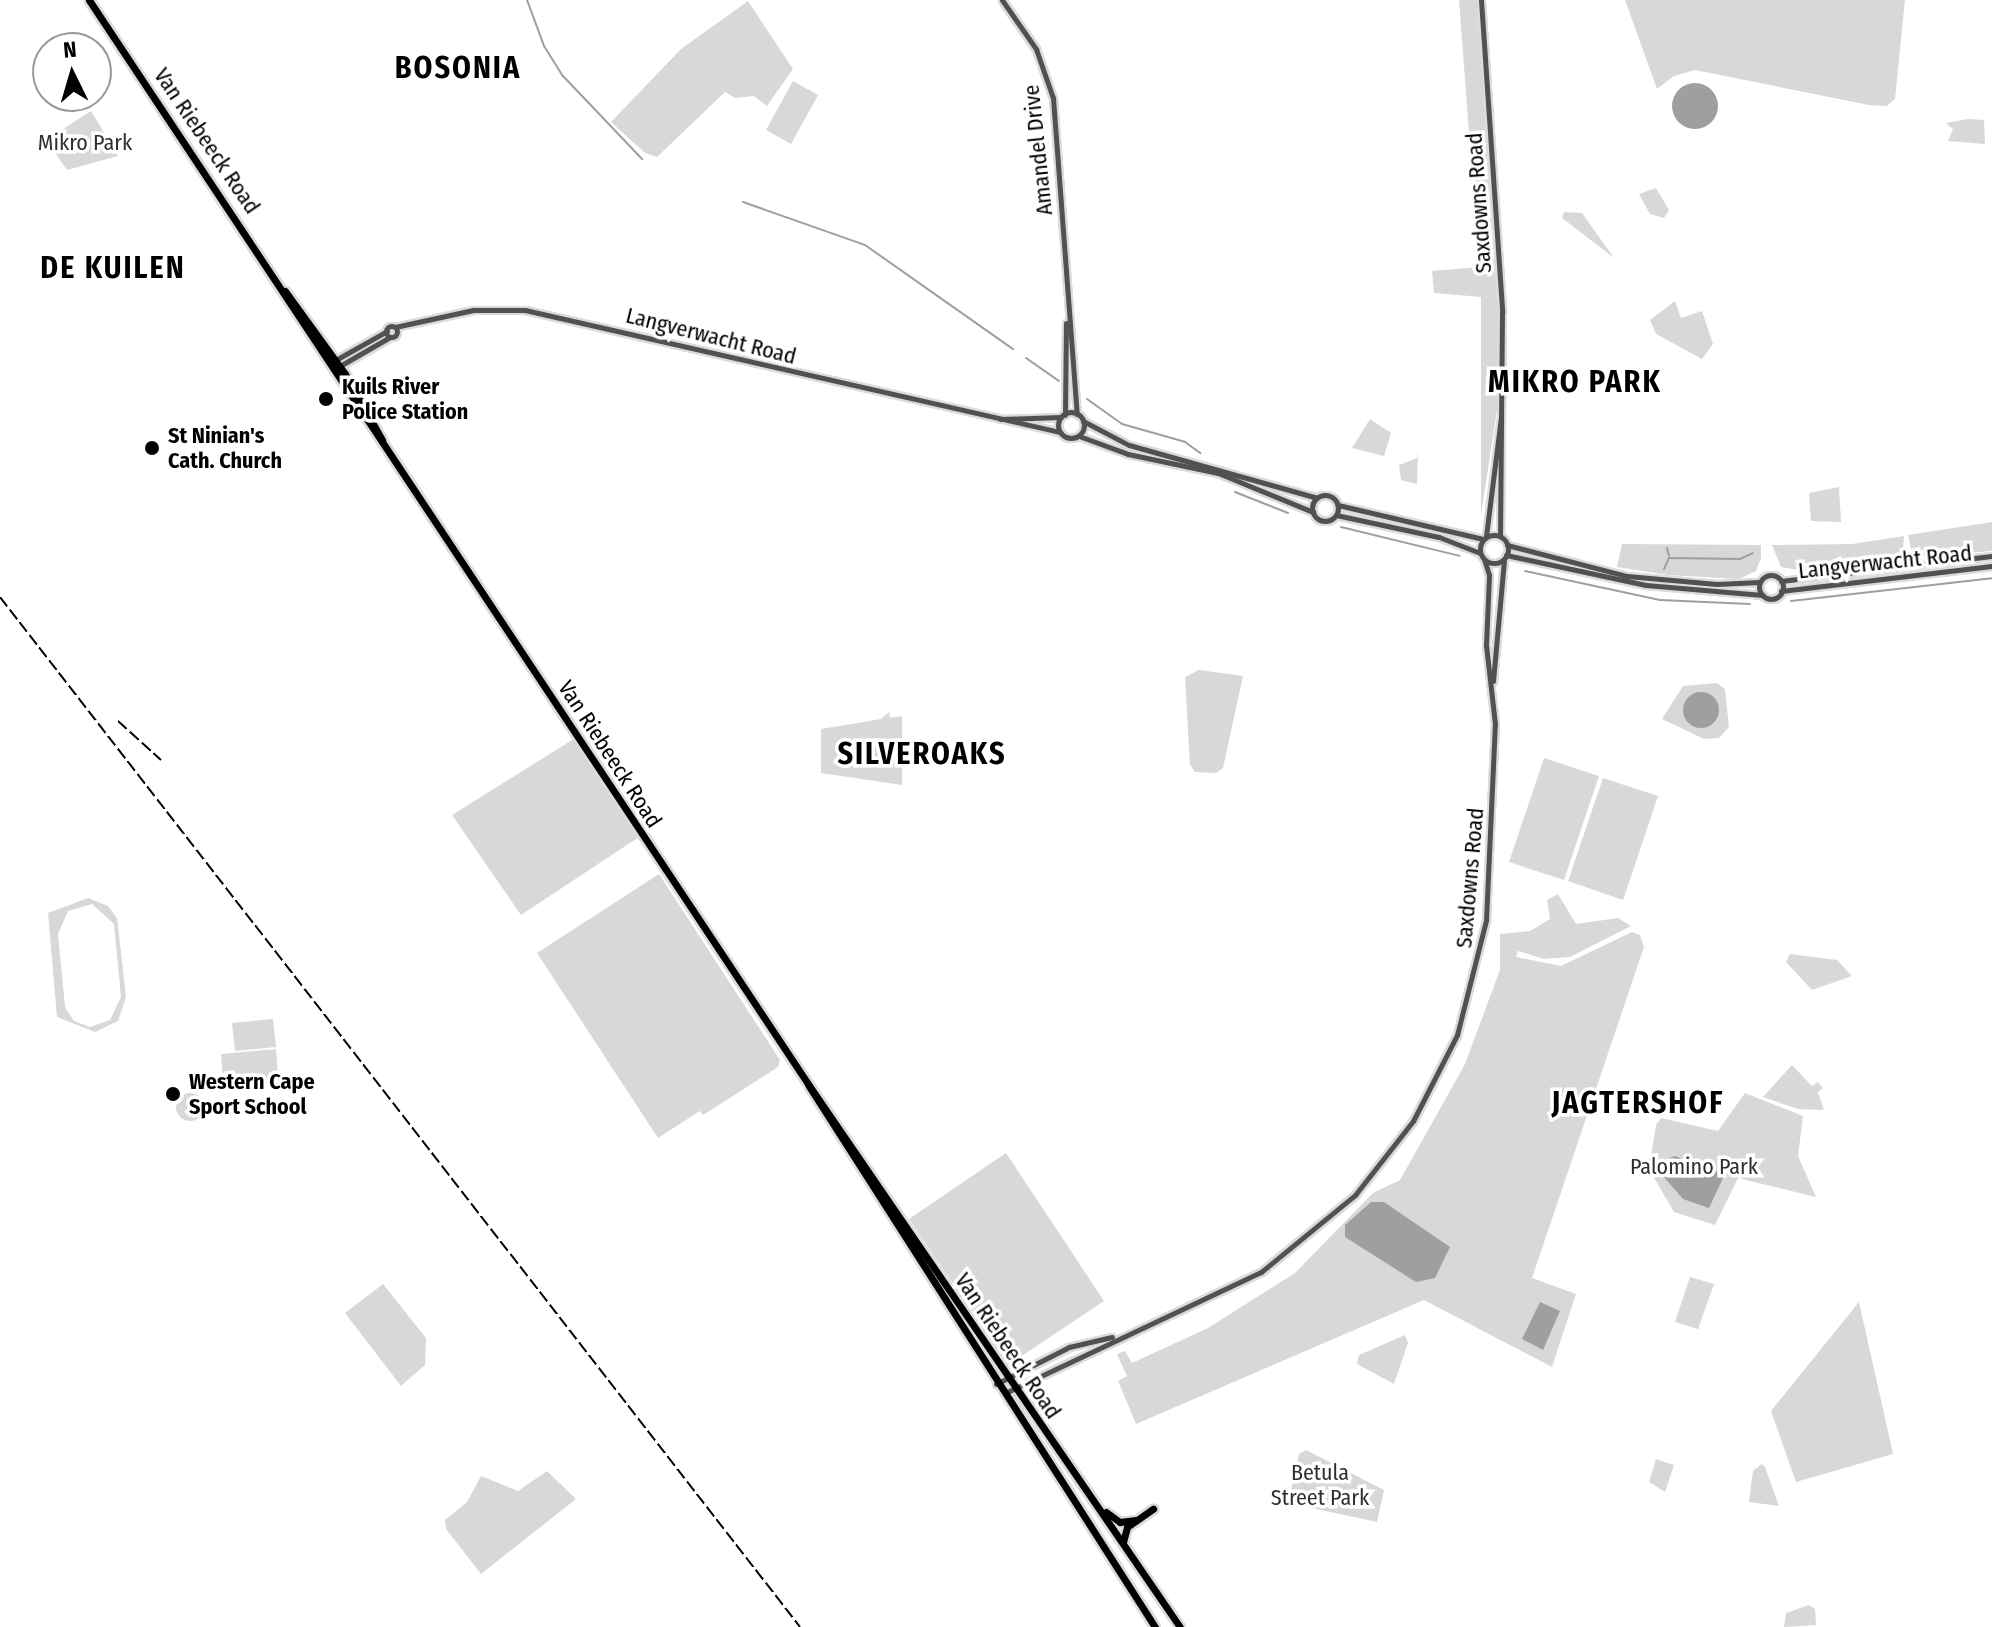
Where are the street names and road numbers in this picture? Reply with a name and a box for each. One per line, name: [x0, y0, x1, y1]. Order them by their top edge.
street label: Van Riebeeck Road: [148, 63, 266, 219]
street label: Amandel Drive: [1018, 83, 1058, 217]
street label: Saxdowns Road: [1461, 132, 1497, 274]
street label: Langverwacht Road: [623, 302, 799, 370]
street label: Langverwacht Road: [1797, 540, 1973, 584]
street label: Van Riebeeck Road: [553, 675, 667, 833]
street label: Saxdowns Road: [1451, 807, 1489, 949]
street label: Van Riebeeck Road: [949, 1268, 1067, 1424]

